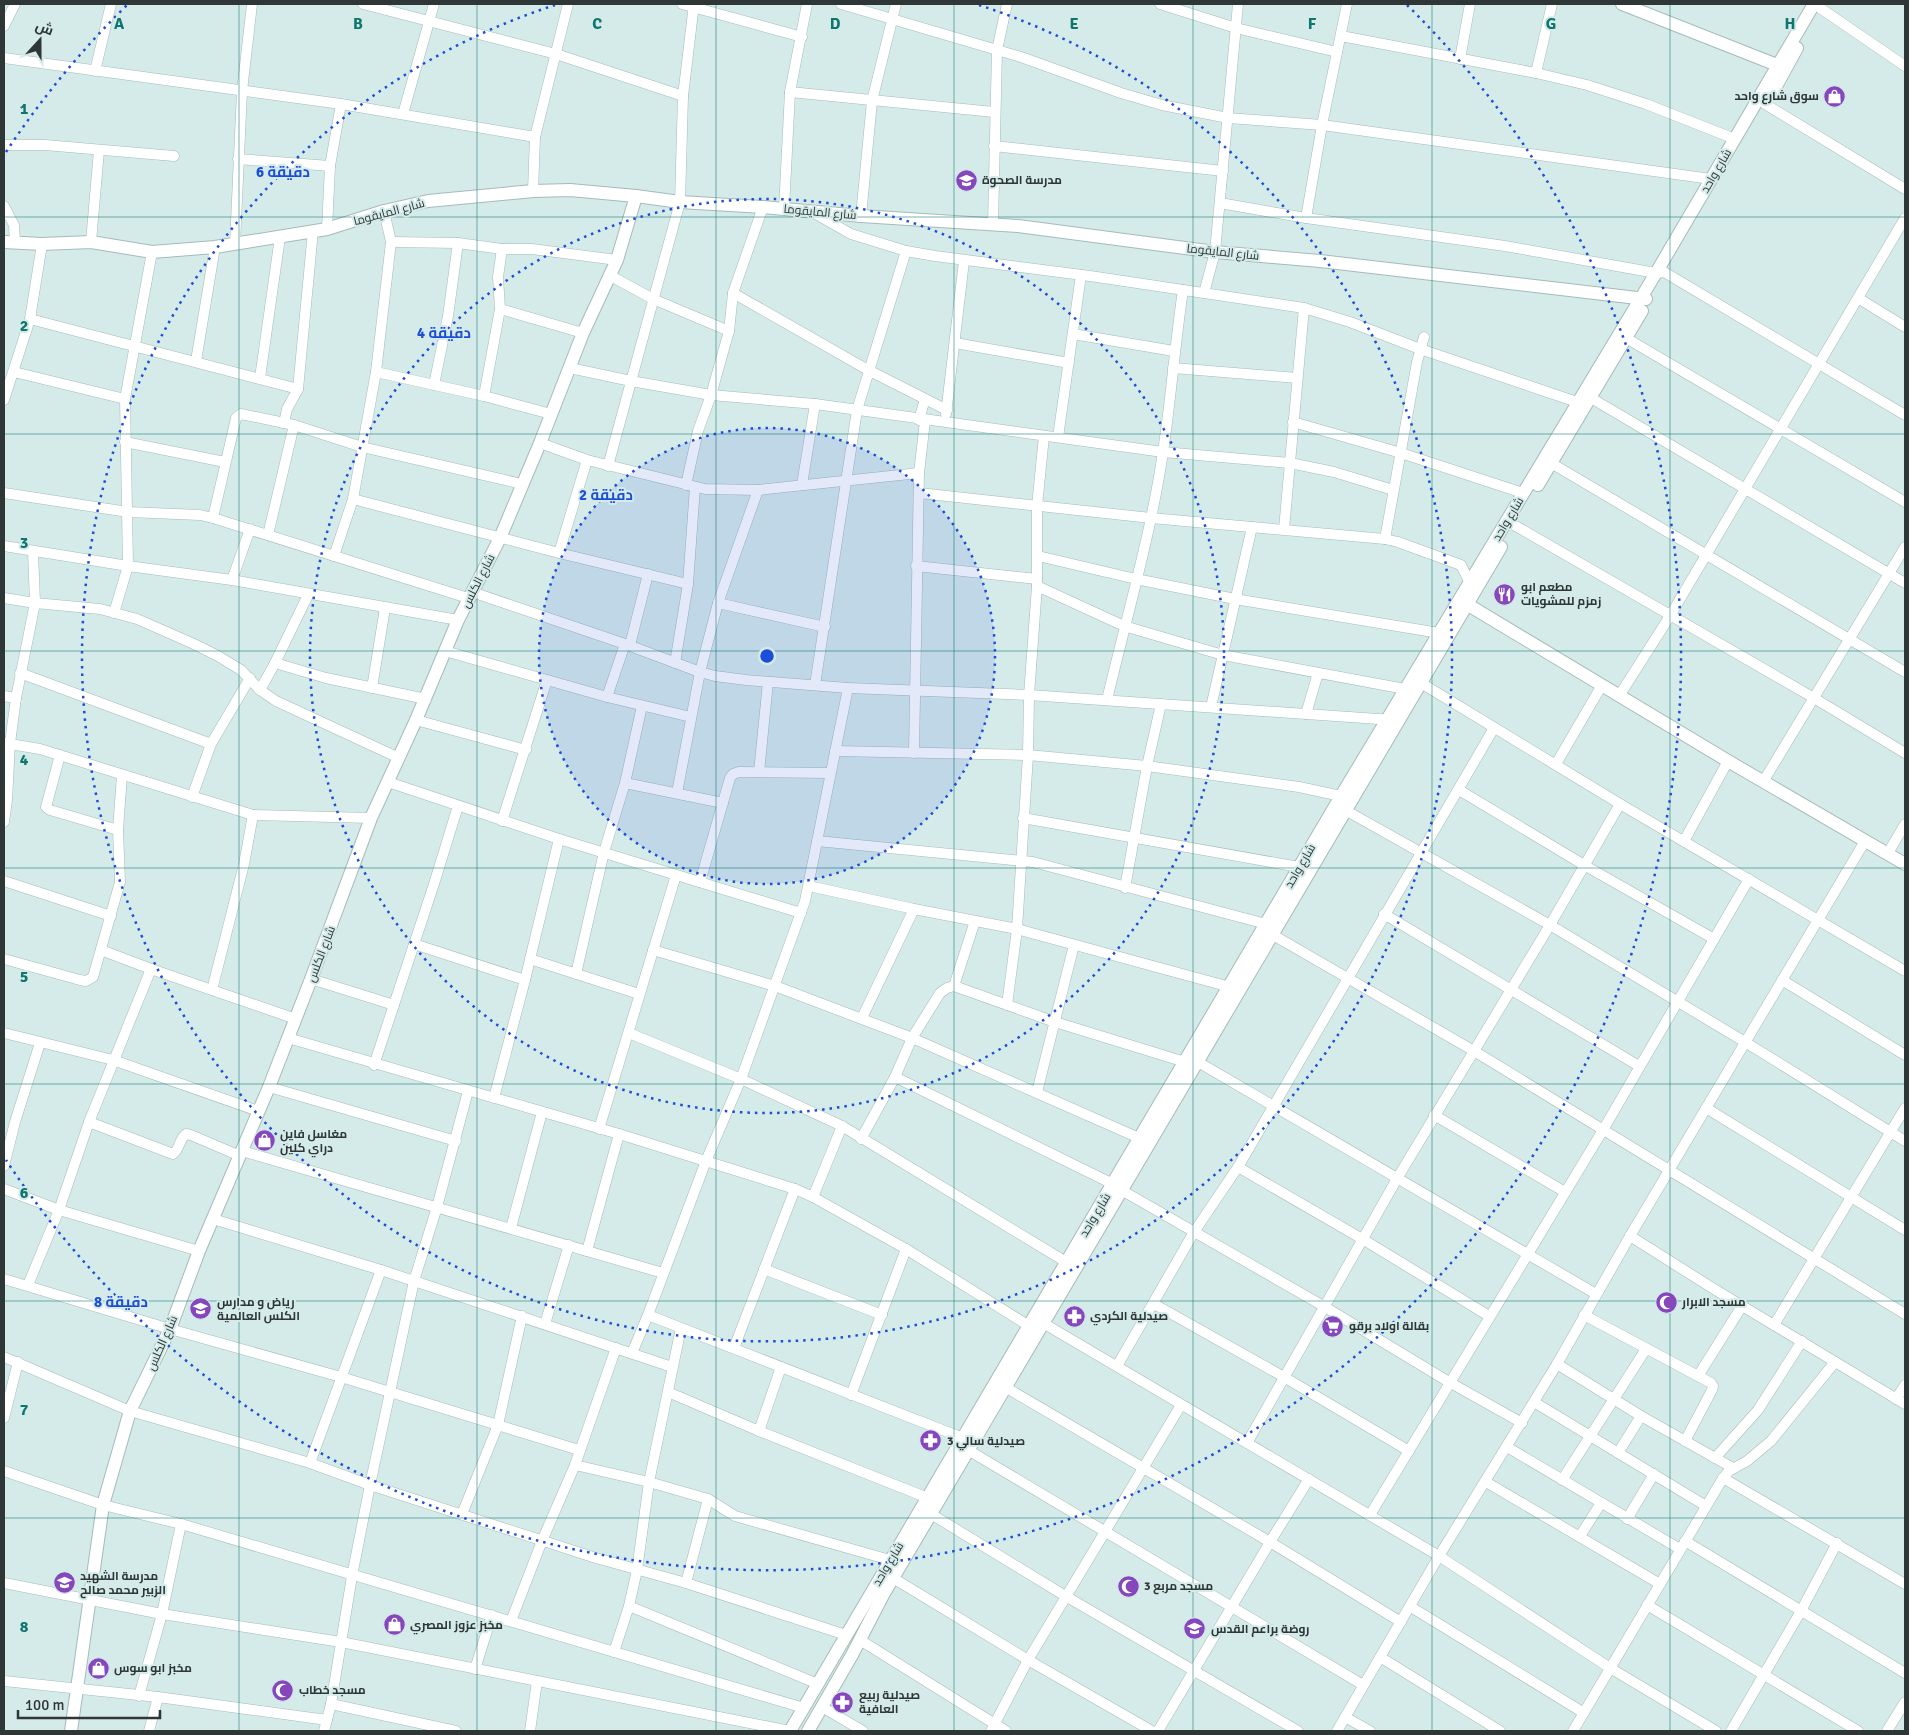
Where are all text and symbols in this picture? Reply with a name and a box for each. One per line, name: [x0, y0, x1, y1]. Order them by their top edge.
text: A: [114, 14, 125, 34]
text: B: [353, 14, 363, 34]
text: C: [592, 14, 602, 34]
text: D: [830, 14, 841, 34]
text: E: [1069, 14, 1079, 34]
text: F: [1308, 14, 1317, 34]
text: G: [1546, 14, 1556, 34]
text: H: [1785, 14, 1795, 34]
north arrow: [15, 15, 65, 65]
text: ش: [33, 17, 56, 39]
shop icon: سوق شارع واحد: [1823, 84, 1847, 108]
place label: سوق شارع واحد: [1734, 89, 1819, 105]
text: 1: [20, 99, 29, 119]
street label: شارع واحد: [1698, 146, 1735, 196]
text: 6 دقيقة: [256, 163, 310, 181]
school or university icon: مدرسة الصحوة: [954, 168, 978, 192]
place label: مدرسة الصحوة: [982, 173, 1062, 188]
street label: شارع المايقوما: [352, 196, 426, 229]
street label: شارع المايقوما: [783, 202, 857, 223]
street label: شارع المايقوما: [1186, 241, 1260, 264]
text: 2: [20, 316, 28, 336]
text: 4 دقيقة: [417, 324, 471, 342]
text: 2 دقيقة: [579, 486, 633, 504]
street label: شارع واحد: [1489, 494, 1527, 544]
text: 3: [20, 533, 28, 553]
street label: شارع الكلس: [458, 551, 499, 611]
place label: مطعم ابو زمزم للمشويات: [1521, 580, 1602, 609]
restaurant icon: مطعم ابو زمزم للمشويات: [1493, 582, 1517, 606]
centre of rings: [758, 647, 776, 665]
text: 4: [20, 750, 29, 770]
street label: شارع واحد: [1282, 841, 1319, 891]
street label: شارع الكلس: [304, 924, 339, 984]
text: 5: [20, 967, 28, 987]
place label: مغاسل فاين دراي كلين: [280, 1127, 347, 1158]
shop icon: مغاسل فاين دراي كلين: [252, 1129, 276, 1153]
text: 6: [20, 1183, 29, 1203]
street label: شارع واحد: [1076, 1190, 1114, 1240]
mosque icon: مسجد الابرار: [1654, 1290, 1678, 1314]
text: 8 دقيقة: [94, 1293, 148, 1311]
place label: رياض و مدارس الكلس العالمية: [217, 1295, 300, 1324]
place label: مسجد الابرار: [1681, 1295, 1746, 1310]
school or university icon: رياض و مدارس الكلس العالمية: [189, 1297, 213, 1321]
pharmacy icon: صيدلية الكردي: [1062, 1304, 1086, 1328]
place label: صيدلية الكردي: [1090, 1309, 1168, 1326]
street label: شارع الكلس: [144, 1313, 181, 1373]
supermarket icon: بقالة اولاد برقو: [1321, 1314, 1345, 1338]
place label: بقالة اولاد برقو: [1349, 1319, 1429, 1334]
text: 7: [20, 1400, 29, 1420]
pharmacy icon: صيدلية سالي 3: [919, 1429, 943, 1453]
place label: صيدلية سالي 3: [947, 1434, 1025, 1451]
street label: شارع واحد: [869, 1539, 907, 1589]
place label: مدرسة الشهيد الزبير محمد صالح: [80, 1569, 166, 1599]
school or university icon: مدرسة الشهيد الزبير محمد صالح: [52, 1571, 76, 1595]
mosque icon: مسجد مربع 3: [1116, 1574, 1140, 1598]
place label: مسجد مربع 3: [1144, 1579, 1213, 1595]
shop icon: مخبز عزوز المصري: [382, 1613, 406, 1637]
text: 8: [20, 1617, 29, 1637]
school or university icon: روضة براعم القدس: [1183, 1617, 1207, 1641]
place label: مخبز عزوز المصري: [410, 1618, 503, 1635]
place label: روضة براعم القدس: [1211, 1622, 1310, 1637]
shop icon: مخبز ابو سوس: [86, 1656, 110, 1680]
place label: مخبز ابو سوس: [114, 1661, 192, 1676]
mosque icon: مسجد خطاب: [271, 1678, 295, 1702]
place label: مسجد خطاب: [299, 1683, 366, 1698]
scale bar: [18, 1688, 160, 1720]
place label: صيدلية ربيع العافية: [859, 1688, 920, 1717]
pharmacy icon: صيدلية ربيع العافية: [831, 1690, 855, 1714]
text: 100 m: [25, 1696, 65, 1714]

